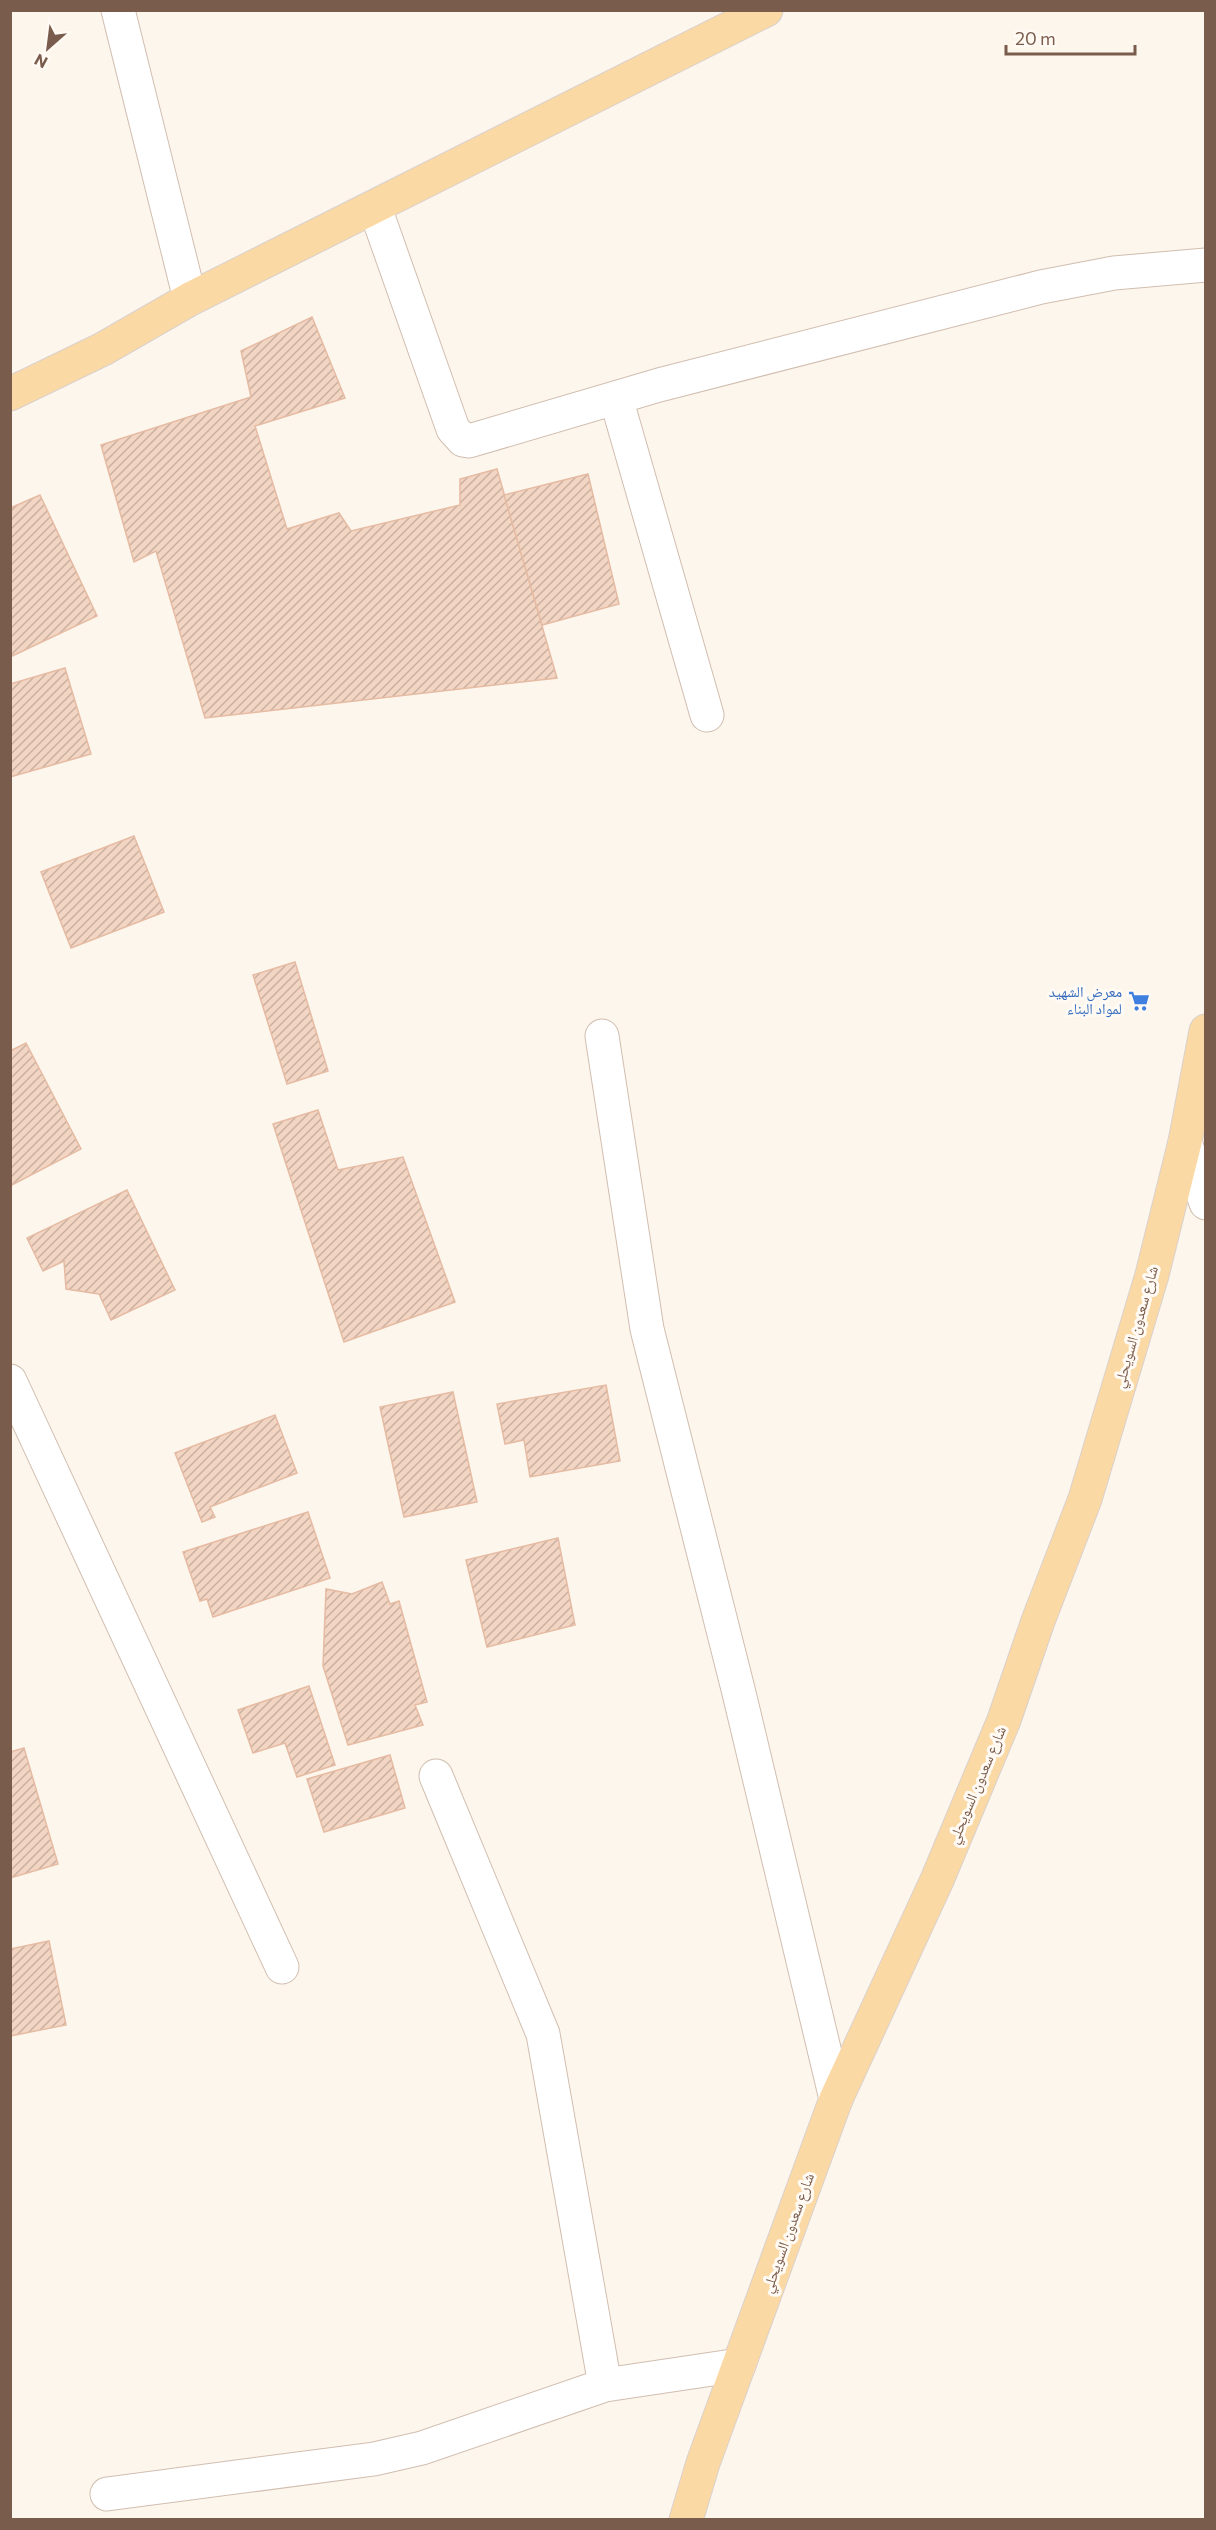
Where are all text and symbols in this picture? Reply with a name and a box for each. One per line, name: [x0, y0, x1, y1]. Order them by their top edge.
north arrow: [18, 18, 78, 78]
scale bar: [1006, 18, 1135, 56]
text: 20 m: [1015, 27, 1056, 49]
text: N: [31, 50, 50, 73]
place label: معرض الشهيد لمواد البناء: [1049, 982, 1122, 1018]
supermarket icon: معرض الشهيد لمواد البناء: [1127, 989, 1151, 1013]
street label: شارع سعدون السويحلي: [1109, 1264, 1165, 1391]
street label: شارع سعدون السويحلي: [943, 1723, 1013, 1848]
street label: شارع سعدون السويحلي: [757, 2170, 821, 2296]

